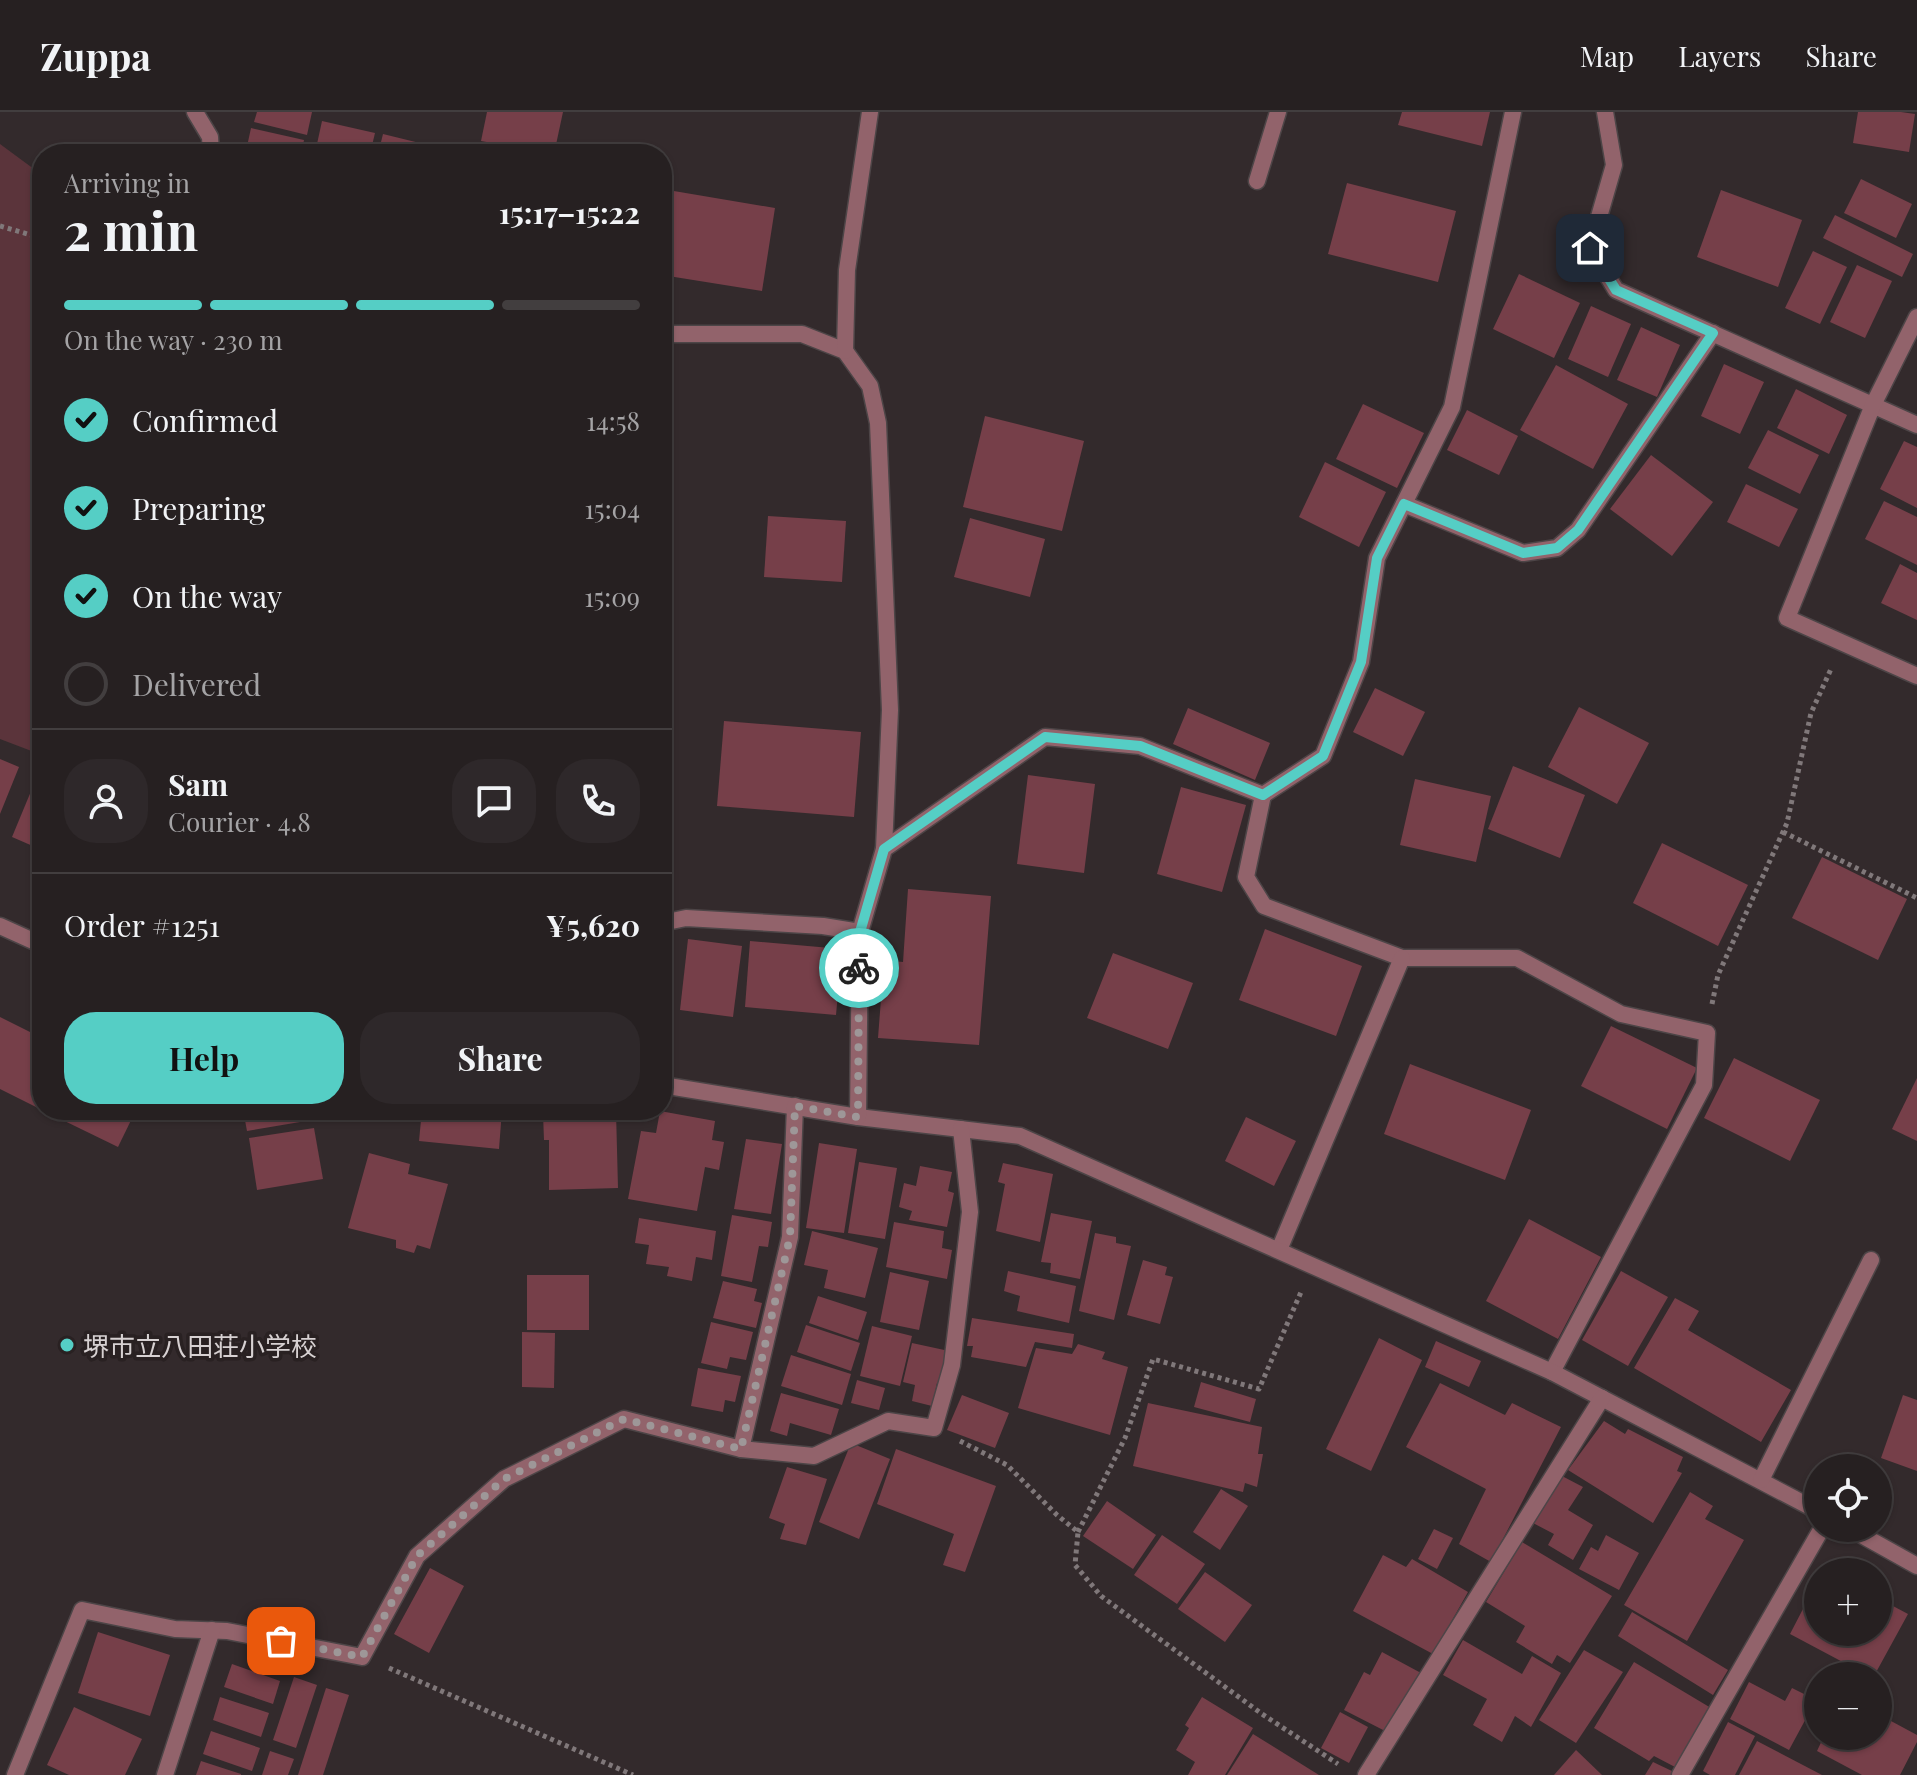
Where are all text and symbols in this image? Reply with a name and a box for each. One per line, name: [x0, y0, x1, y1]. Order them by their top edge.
text: Zuppa: [40, 30, 151, 81]
text: Map: [1580, 37, 1634, 74]
text: Layers: [1678, 37, 1761, 74]
text: Share: [1805, 37, 1877, 74]
text: Arriving in: [64, 165, 190, 200]
text: 15:17–15:22: [499, 192, 640, 232]
text: 2 min: [64, 195, 198, 264]
pin: [1556, 214, 1624, 282]
icon: home: [1568, 226, 1612, 270]
text: On the way · 230 m: [64, 322, 283, 357]
icon: check: [64, 398, 108, 442]
text: Confirmed: [132, 400, 278, 440]
text: 14:58: [586, 403, 640, 438]
icon: check: [64, 486, 108, 530]
text: Preparing: [132, 488, 265, 528]
text: 15:04: [585, 491, 640, 526]
icon: check: [64, 574, 108, 618]
text: On the way: [132, 576, 282, 616]
text: 15:09: [584, 579, 640, 614]
text: Delivered: [132, 664, 261, 704]
button: person: [64, 759, 148, 843]
button: chat: [452, 759, 536, 843]
button: phone: [556, 759, 640, 843]
text: Sam: [168, 764, 228, 804]
text: Courier · 4.8: [168, 804, 311, 839]
text: Order #1251: [64, 905, 220, 945]
text: ¥5,620: [546, 905, 640, 945]
courier: [819, 928, 899, 1008]
icon: bike: [837, 946, 881, 990]
button: Help: [64, 1012, 344, 1104]
button: Share: [360, 1012, 640, 1104]
place label: 堺市立八田荘小学校: [83, 1328, 317, 1363]
marker: 堺市立八田荘小学校: [58, 1336, 76, 1354]
map controls: [1804, 1454, 1892, 1750]
button: locate: [1804, 1454, 1892, 1542]
button: +: [1804, 1558, 1892, 1646]
pin: [247, 1607, 315, 1675]
icon: bag: [259, 1619, 303, 1663]
button: −: [1804, 1662, 1892, 1750]

